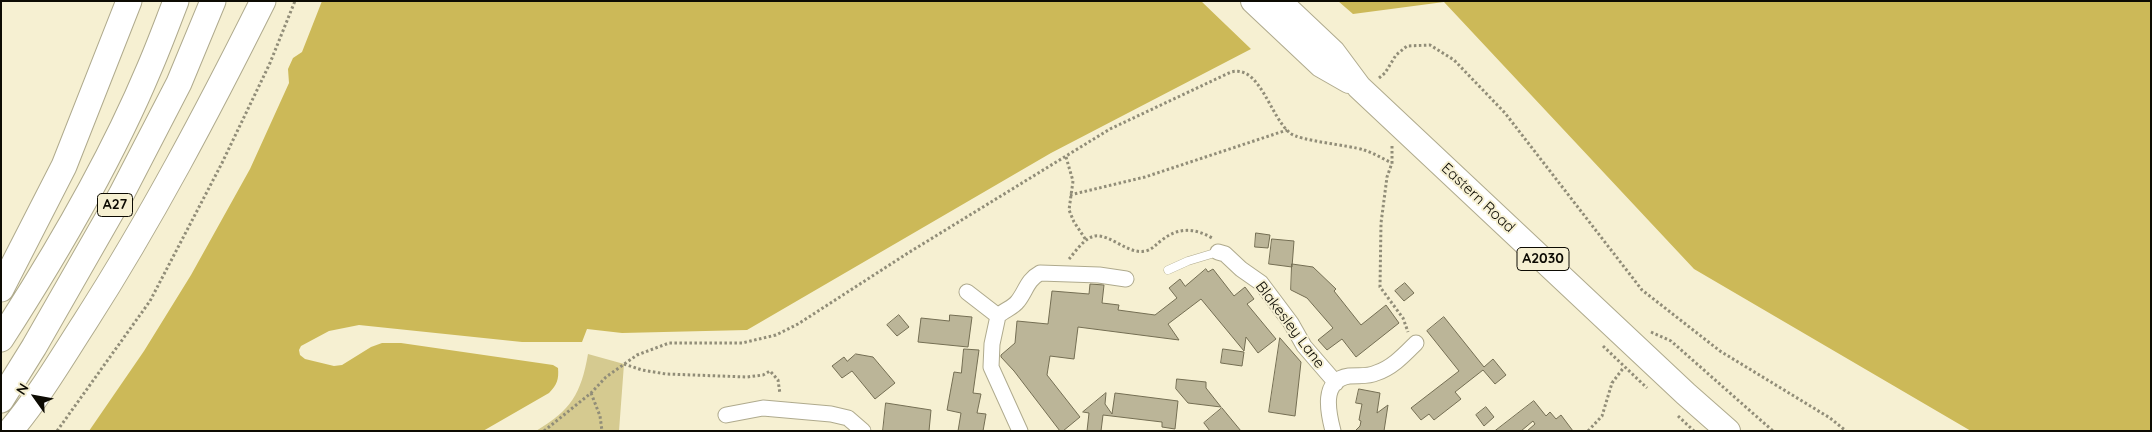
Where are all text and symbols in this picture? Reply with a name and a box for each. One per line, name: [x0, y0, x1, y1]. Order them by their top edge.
street label: Eastern Road: [1438, 159, 1518, 237]
road number: A27: [98, 194, 132, 216]
road number: A2030: [1517, 248, 1569, 270]
street label: Blakesley Lane: [1252, 278, 1328, 372]
north arrow: [10, 372, 60, 422]
text: N: [12, 380, 33, 398]

